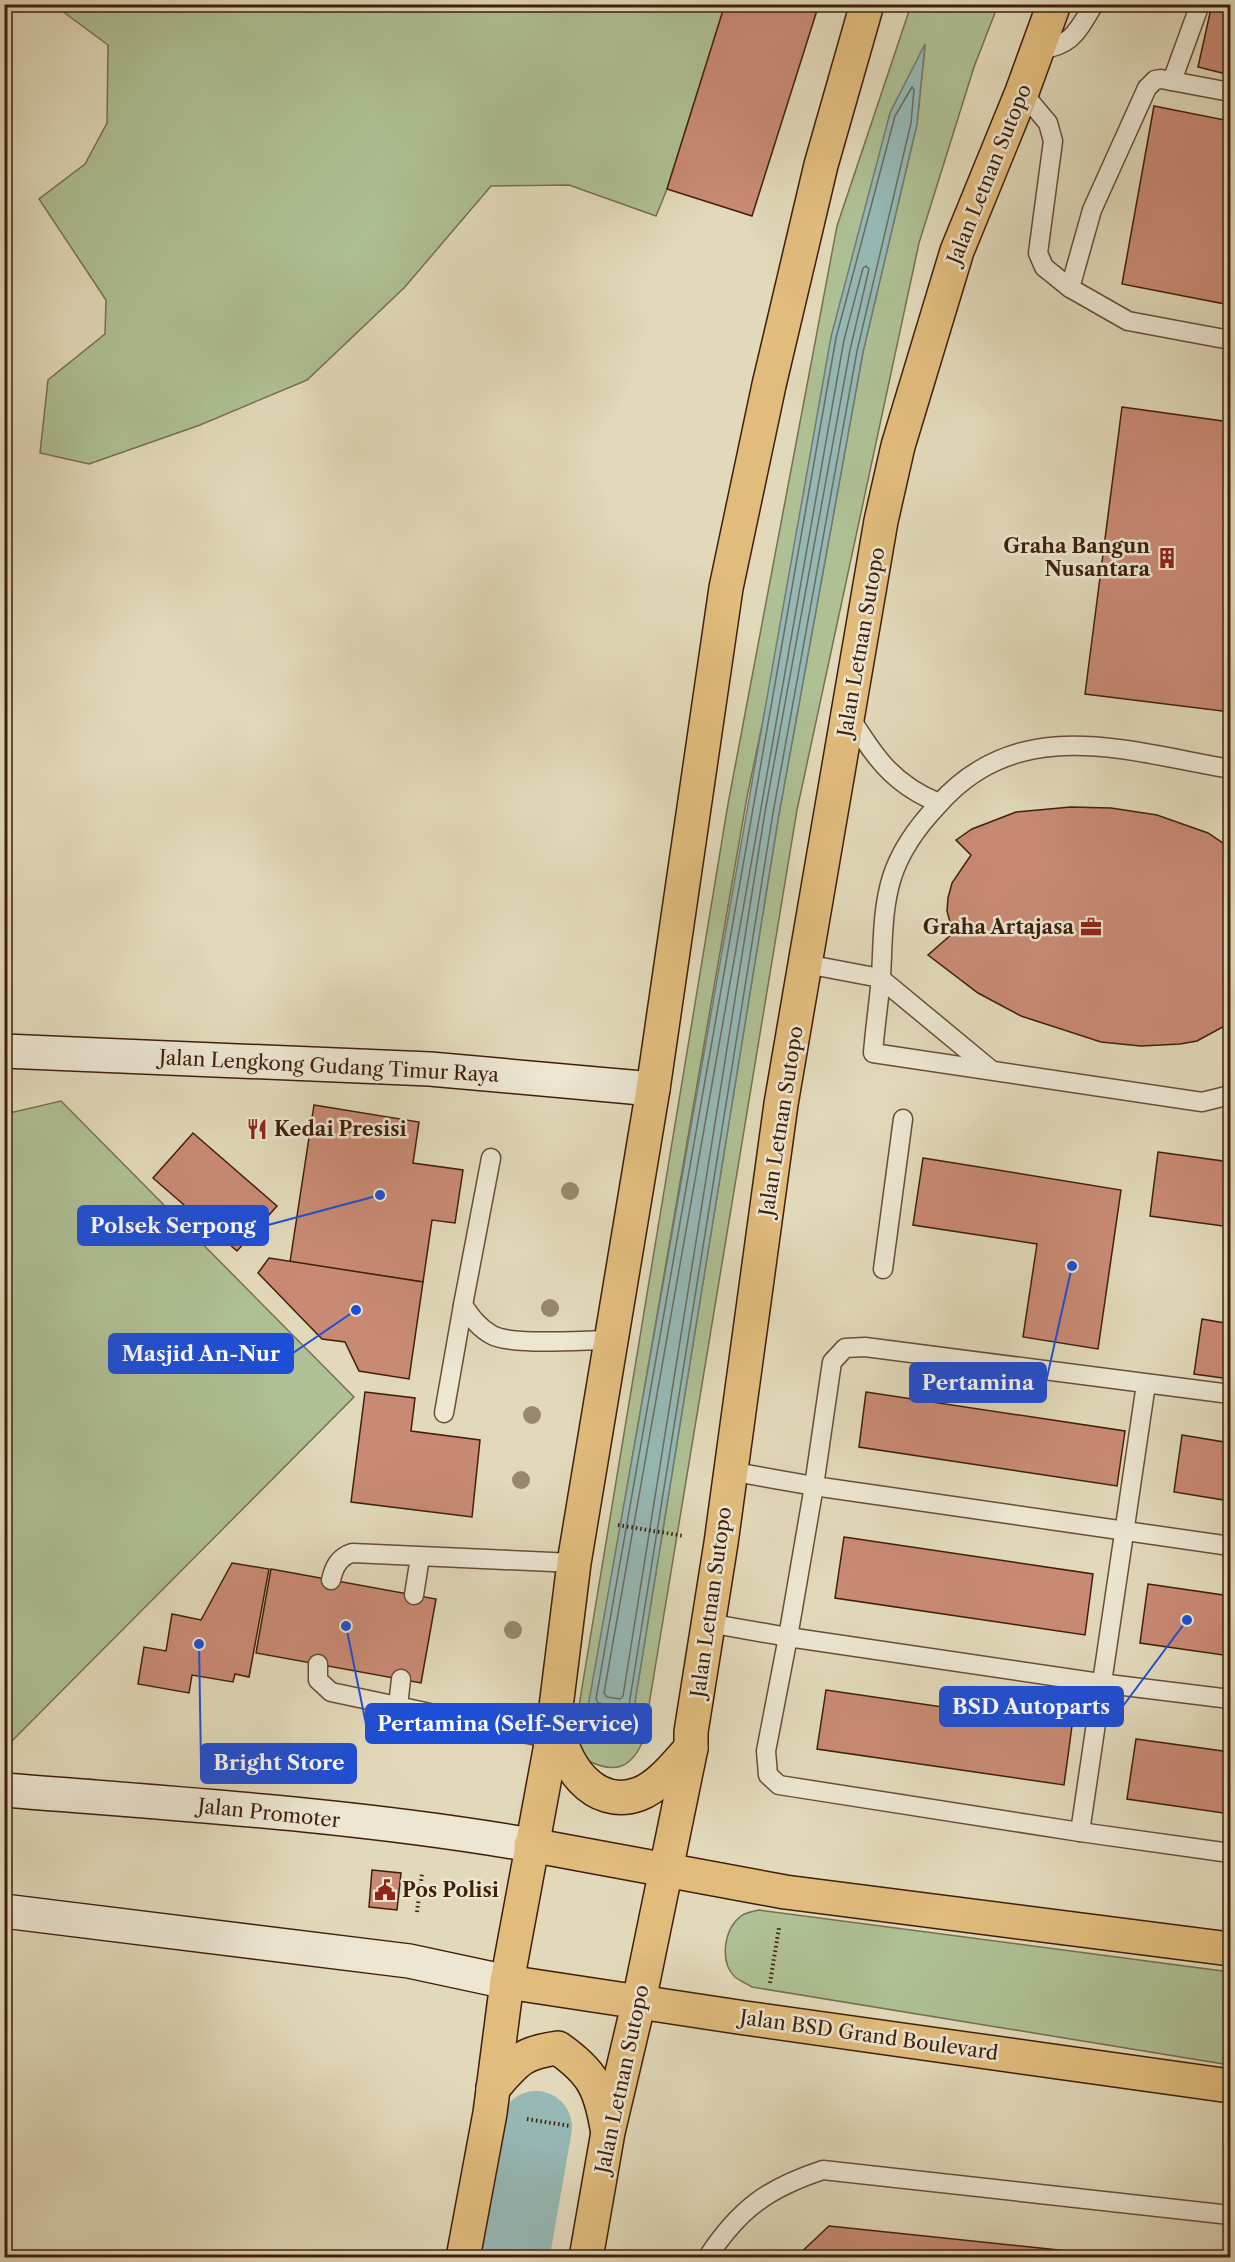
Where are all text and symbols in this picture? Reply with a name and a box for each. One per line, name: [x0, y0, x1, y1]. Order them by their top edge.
street label: Jalan Letnan Sutopo: [941, 80, 1036, 270]
place label: Graha Bangun Nusantara: [1003, 534, 1150, 581]
street label: Jalan Letnan Sutopo: [832, 545, 890, 742]
building icon: Graha Bangun Nusantara: [1155, 546, 1179, 570]
place label: Graha Artajasa: [923, 915, 1074, 939]
office icon: Graha Artajasa: [1079, 915, 1103, 939]
street label: Jalan Letnan Sutopo: [754, 1024, 808, 1221]
street label: Jalan Lengkong Gudang Timur Raya: [155, 1045, 500, 1087]
restaurant icon: Kedai Presisi: [245, 1117, 269, 1141]
place label: Kedai Presisi: [274, 1117, 407, 1141]
callout: Polsek Serpong: [78, 1206, 268, 1245]
text: Polsek Serpong: [90, 1213, 257, 1238]
callout: Masjid An-Nur: [109, 1334, 293, 1373]
text: Masjid An-Nur: [122, 1341, 281, 1366]
callout: Pertamina: [910, 1363, 1046, 1402]
text: Pertamina: [922, 1370, 1035, 1395]
street label: Jalan Letnan Sutopo: [685, 1505, 736, 1702]
callout: BSD Autoparts: [940, 1687, 1123, 1726]
text: BSD Autoparts: [952, 1694, 1110, 1719]
callout: Pertamina (Self-Service): [366, 1704, 651, 1743]
text: Pertamina (Self-Service): [377, 1711, 639, 1736]
callout: Bright Store: [201, 1744, 356, 1783]
text: Bright Store: [213, 1750, 345, 1775]
street label: Jalan Promoter: [194, 1793, 342, 1832]
public building icon: Pos Polisi: [373, 1878, 397, 1902]
place label: Pos Polisi: [402, 1878, 499, 1902]
street label: Jalan Letnan Sutopo: [590, 1982, 654, 2178]
street label: Jalan BSD Grand Boulevard: [735, 2005, 1000, 2065]

